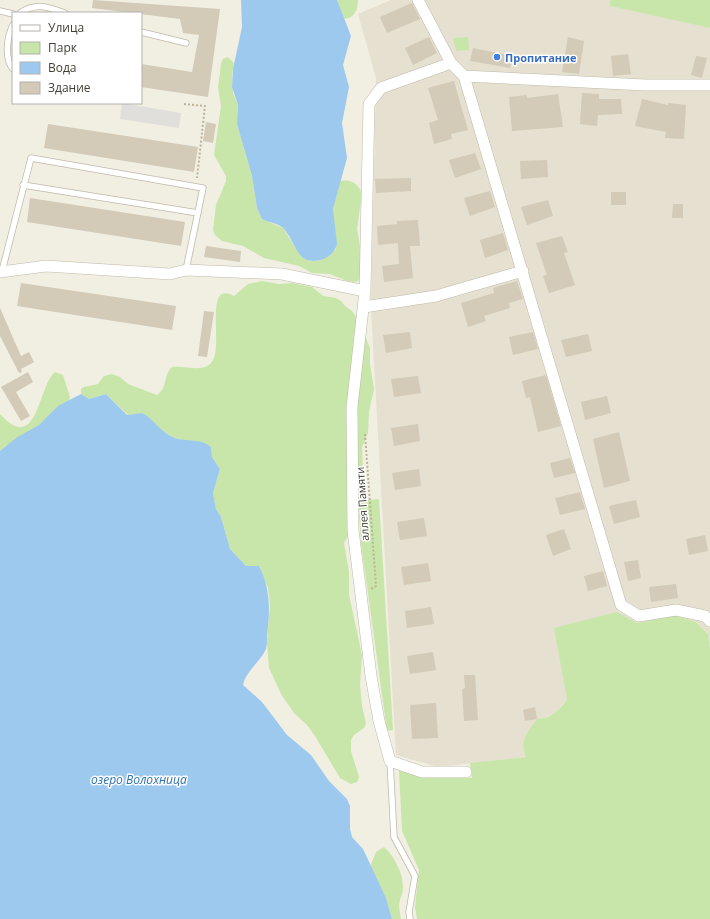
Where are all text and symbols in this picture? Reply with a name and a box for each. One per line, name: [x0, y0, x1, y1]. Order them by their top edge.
legend: [12, 12, 142, 104]
text: Улица: [48, 19, 84, 36]
text: Парк: [48, 39, 78, 56]
place label: Пропитание: [505, 50, 577, 65]
marker: Пропитание: [492, 52, 502, 62]
text: Вода: [48, 59, 77, 76]
text: Здание: [48, 79, 91, 96]
street label: аллея Памяти: [352, 466, 372, 542]
water label: озеро Волохница: [91, 771, 187, 788]

